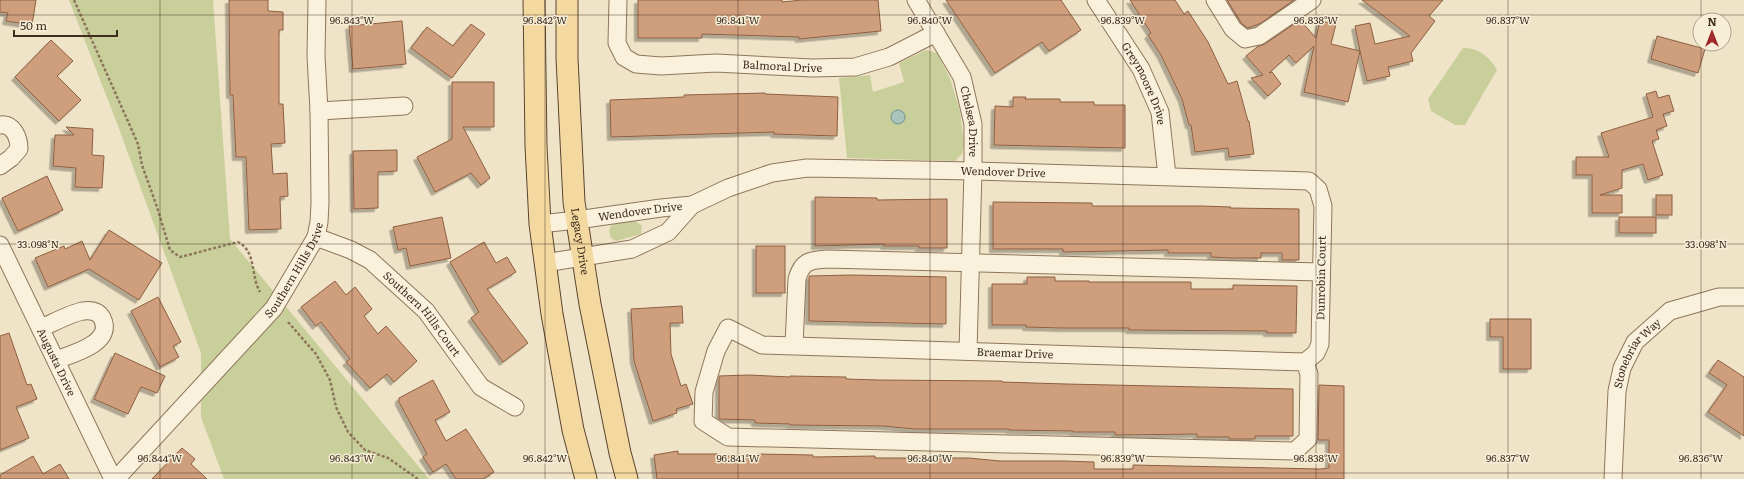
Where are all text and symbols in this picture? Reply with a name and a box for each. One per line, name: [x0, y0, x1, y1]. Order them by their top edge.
scale bar: [14, 12, 117, 38]
text: 96.843°W: [330, 12, 374, 27]
text: 96.842°W: [523, 12, 567, 27]
text: 96.841°W: [716, 12, 760, 27]
text: 96.840°W: [908, 12, 953, 27]
text: 96.839°W: [1101, 12, 1145, 27]
text: 96.838°W: [1294, 12, 1338, 27]
text: 96.837°W: [1486, 12, 1530, 27]
north arrow: [1692, 12, 1732, 52]
text: N: [1707, 13, 1717, 29]
text: 50 m: [20, 16, 47, 34]
street label: Greymoore Drive: [1118, 38, 1170, 126]
street label: Balmoral Drive: [742, 55, 822, 75]
street label: Chelsea Drive: [957, 84, 982, 157]
street label: Wendover Drive: [960, 162, 1046, 180]
street label: Wendover Drive: [597, 197, 683, 224]
street label: Legacy Drive: [568, 207, 594, 276]
street label: Southern Hills Drive: [260, 221, 326, 321]
street label: Dunrobin Court: [1311, 235, 1329, 320]
text: 33.098°N: [17, 236, 59, 251]
text: 33.098°N: [1685, 236, 1727, 251]
street label: Southern Hills Court: [380, 267, 465, 360]
street label: Stonebriar Way: [1609, 313, 1664, 390]
street label: Augusta Drive: [34, 325, 81, 399]
street label: Braemar Drive: [976, 343, 1054, 361]
text: 96.844°W: [138, 450, 182, 465]
text: 96.843°W: [330, 450, 374, 465]
text: 96.842°W: [523, 450, 567, 465]
text: 96.841°W: [716, 450, 760, 465]
text: 96.840°W: [908, 450, 953, 465]
text: 96.839°W: [1101, 450, 1145, 465]
text: 96.838°W: [1294, 450, 1338, 465]
text: 96.837°W: [1486, 450, 1530, 465]
text: 96.836°W: [1679, 450, 1723, 465]

